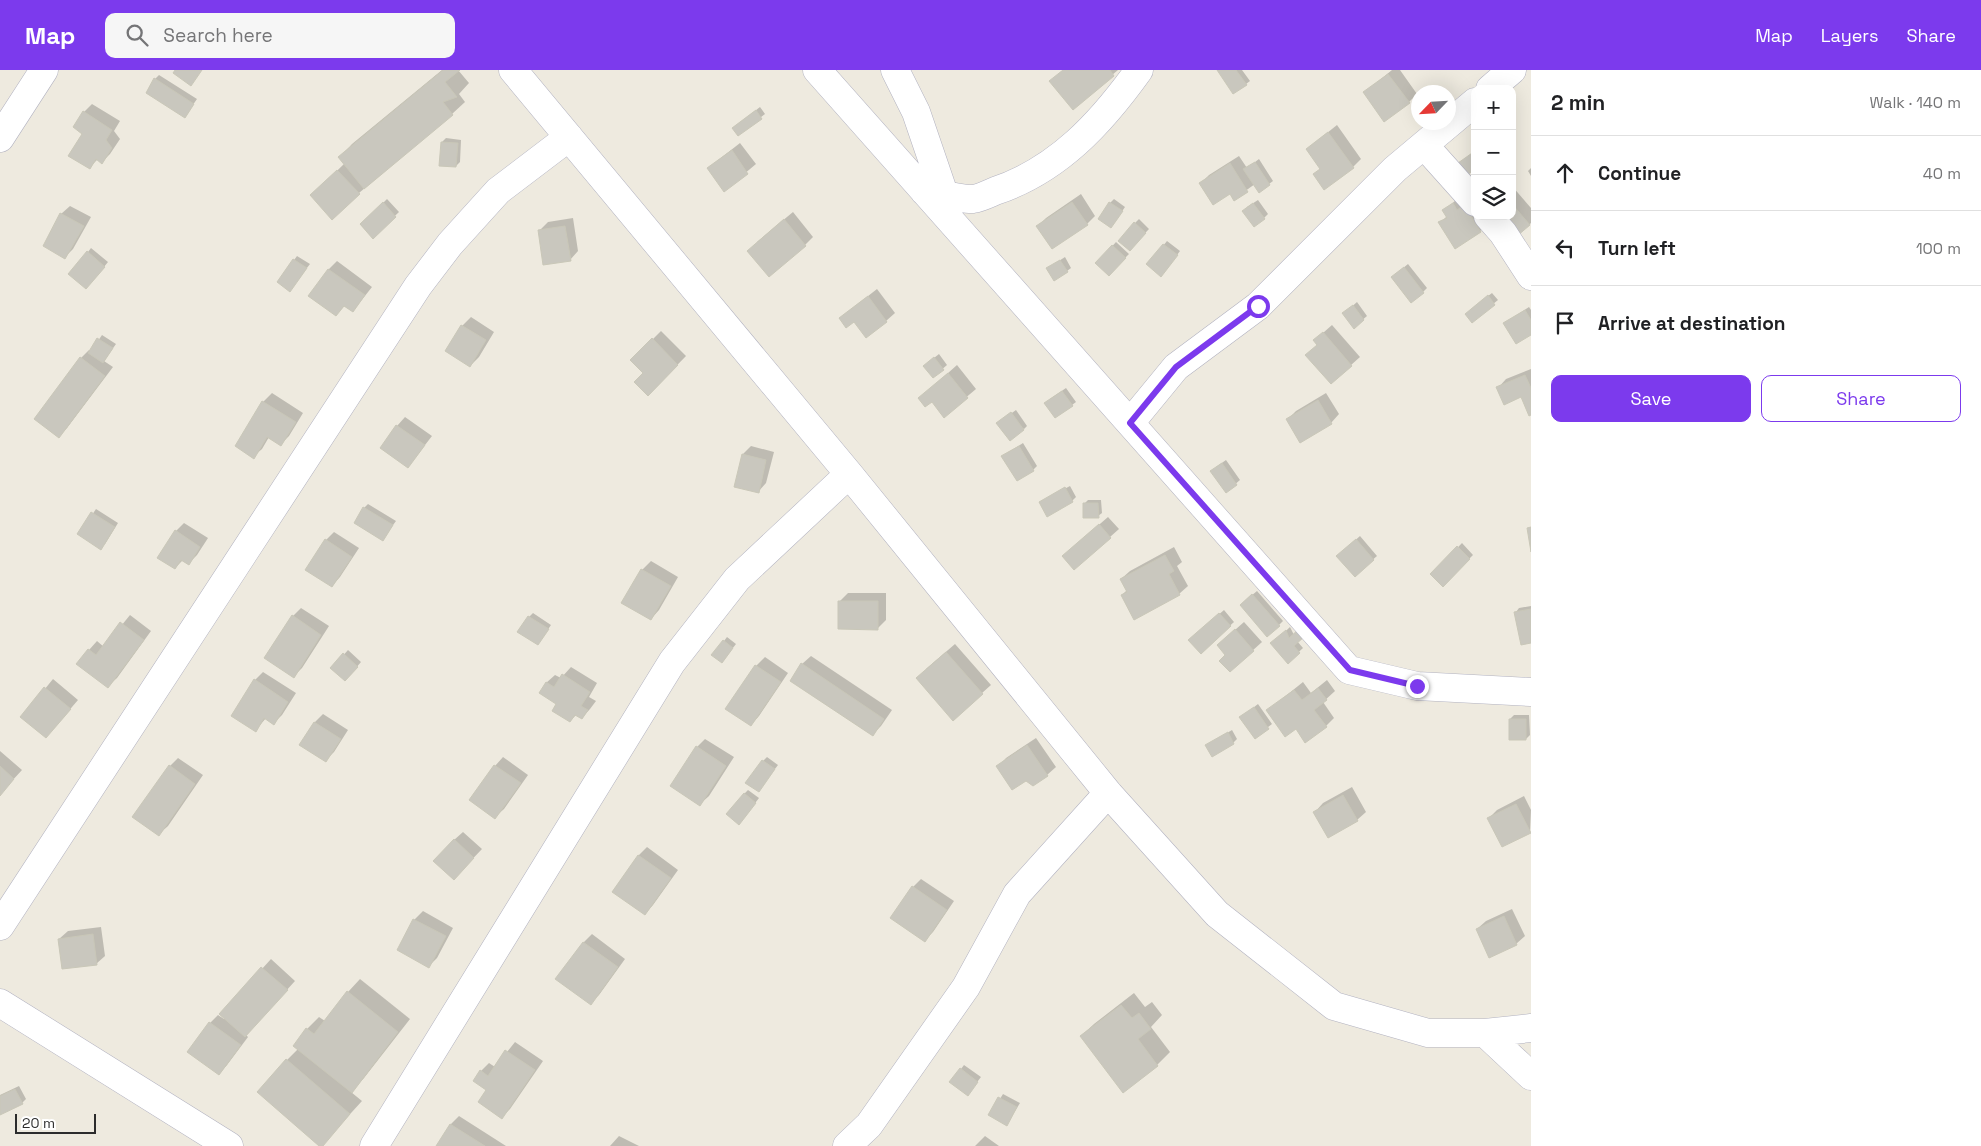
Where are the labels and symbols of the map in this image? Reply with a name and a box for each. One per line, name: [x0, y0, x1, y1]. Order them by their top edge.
north arrow: [1411, 85, 1456, 130]
route start: [1247, 295, 1270, 318]
route end: [1406, 675, 1429, 698]
scale bar: [15, 1111, 96, 1134]

